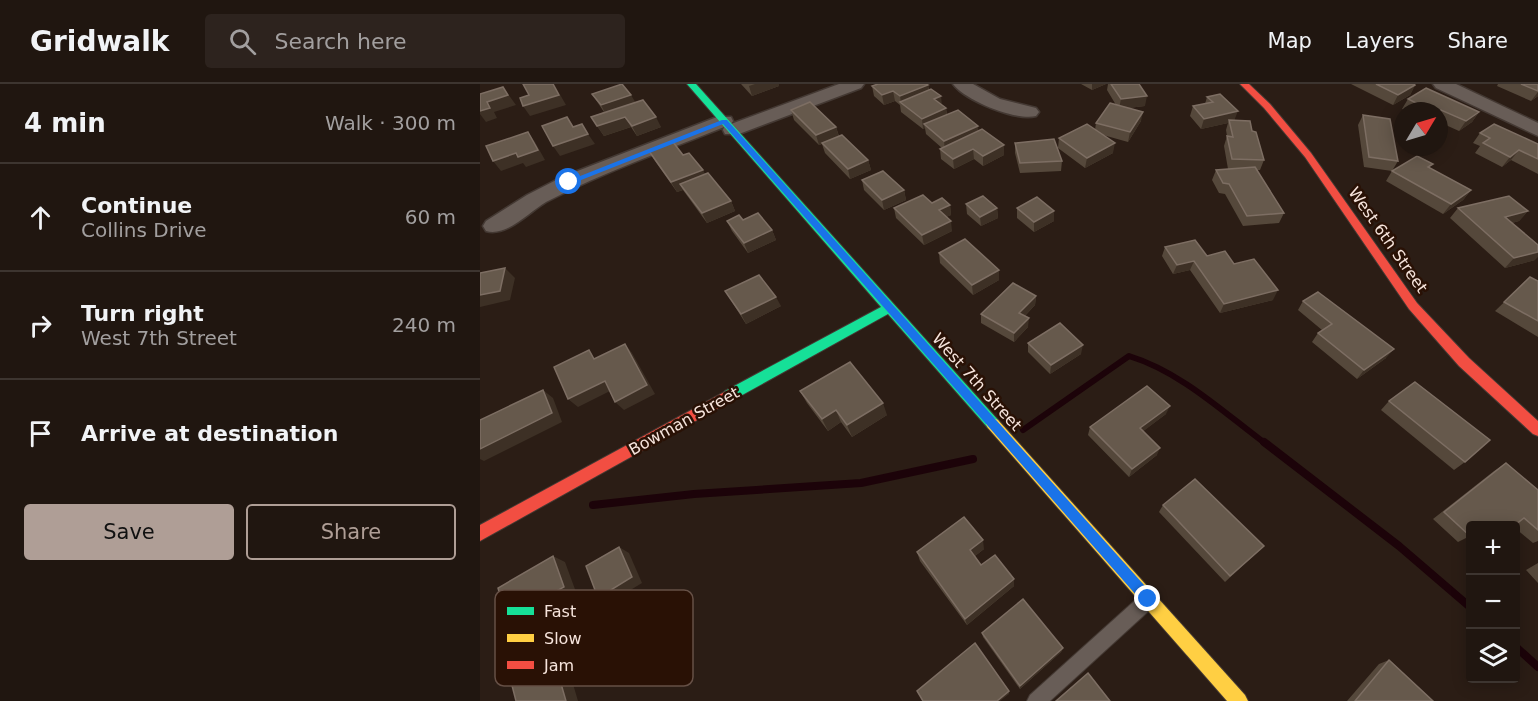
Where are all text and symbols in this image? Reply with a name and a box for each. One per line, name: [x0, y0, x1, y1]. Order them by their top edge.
search box: [205, 14, 625, 68]
text: Gridwalk: [30, 25, 169, 58]
icon: search: [226, 25, 259, 58]
text: Search here: [274, 29, 407, 54]
text: Map: [1268, 29, 1312, 53]
text: Layers: [1345, 29, 1414, 53]
text: Share: [1447, 29, 1508, 53]
north arrow: [1394, 102, 1448, 156]
text: 4 min: [24, 108, 106, 138]
text: Walk · 300 m: [325, 111, 456, 135]
route start: [555, 168, 581, 194]
street label: West 6th Street: [1344, 183, 1432, 297]
text: Continue: [81, 193, 192, 218]
icon: ahead: [24, 201, 57, 234]
text: 60 m: [405, 205, 456, 229]
text: Collins Drive: [81, 218, 207, 242]
text: Turn right: [81, 301, 204, 326]
icon: right: [24, 309, 57, 342]
text: 240 m: [392, 313, 456, 337]
text: West 7th Street: [81, 326, 237, 350]
street label: West 7th Street: [928, 329, 1026, 435]
street label: Bowman Street: [626, 383, 742, 459]
icon: arrive: [24, 417, 57, 450]
text: Arrive at destination: [81, 421, 338, 446]
button: Save: [24, 504, 234, 560]
button: Share: [246, 504, 456, 560]
map controls: [1466, 521, 1520, 683]
button: +: [1466, 521, 1520, 575]
button: −: [1466, 575, 1520, 629]
route end: [1134, 585, 1160, 611]
legend: [495, 590, 693, 686]
text: Fast: [544, 602, 576, 621]
text: Slow: [544, 629, 581, 648]
button: layers: [1466, 629, 1520, 683]
text: Jam: [543, 656, 574, 675]

